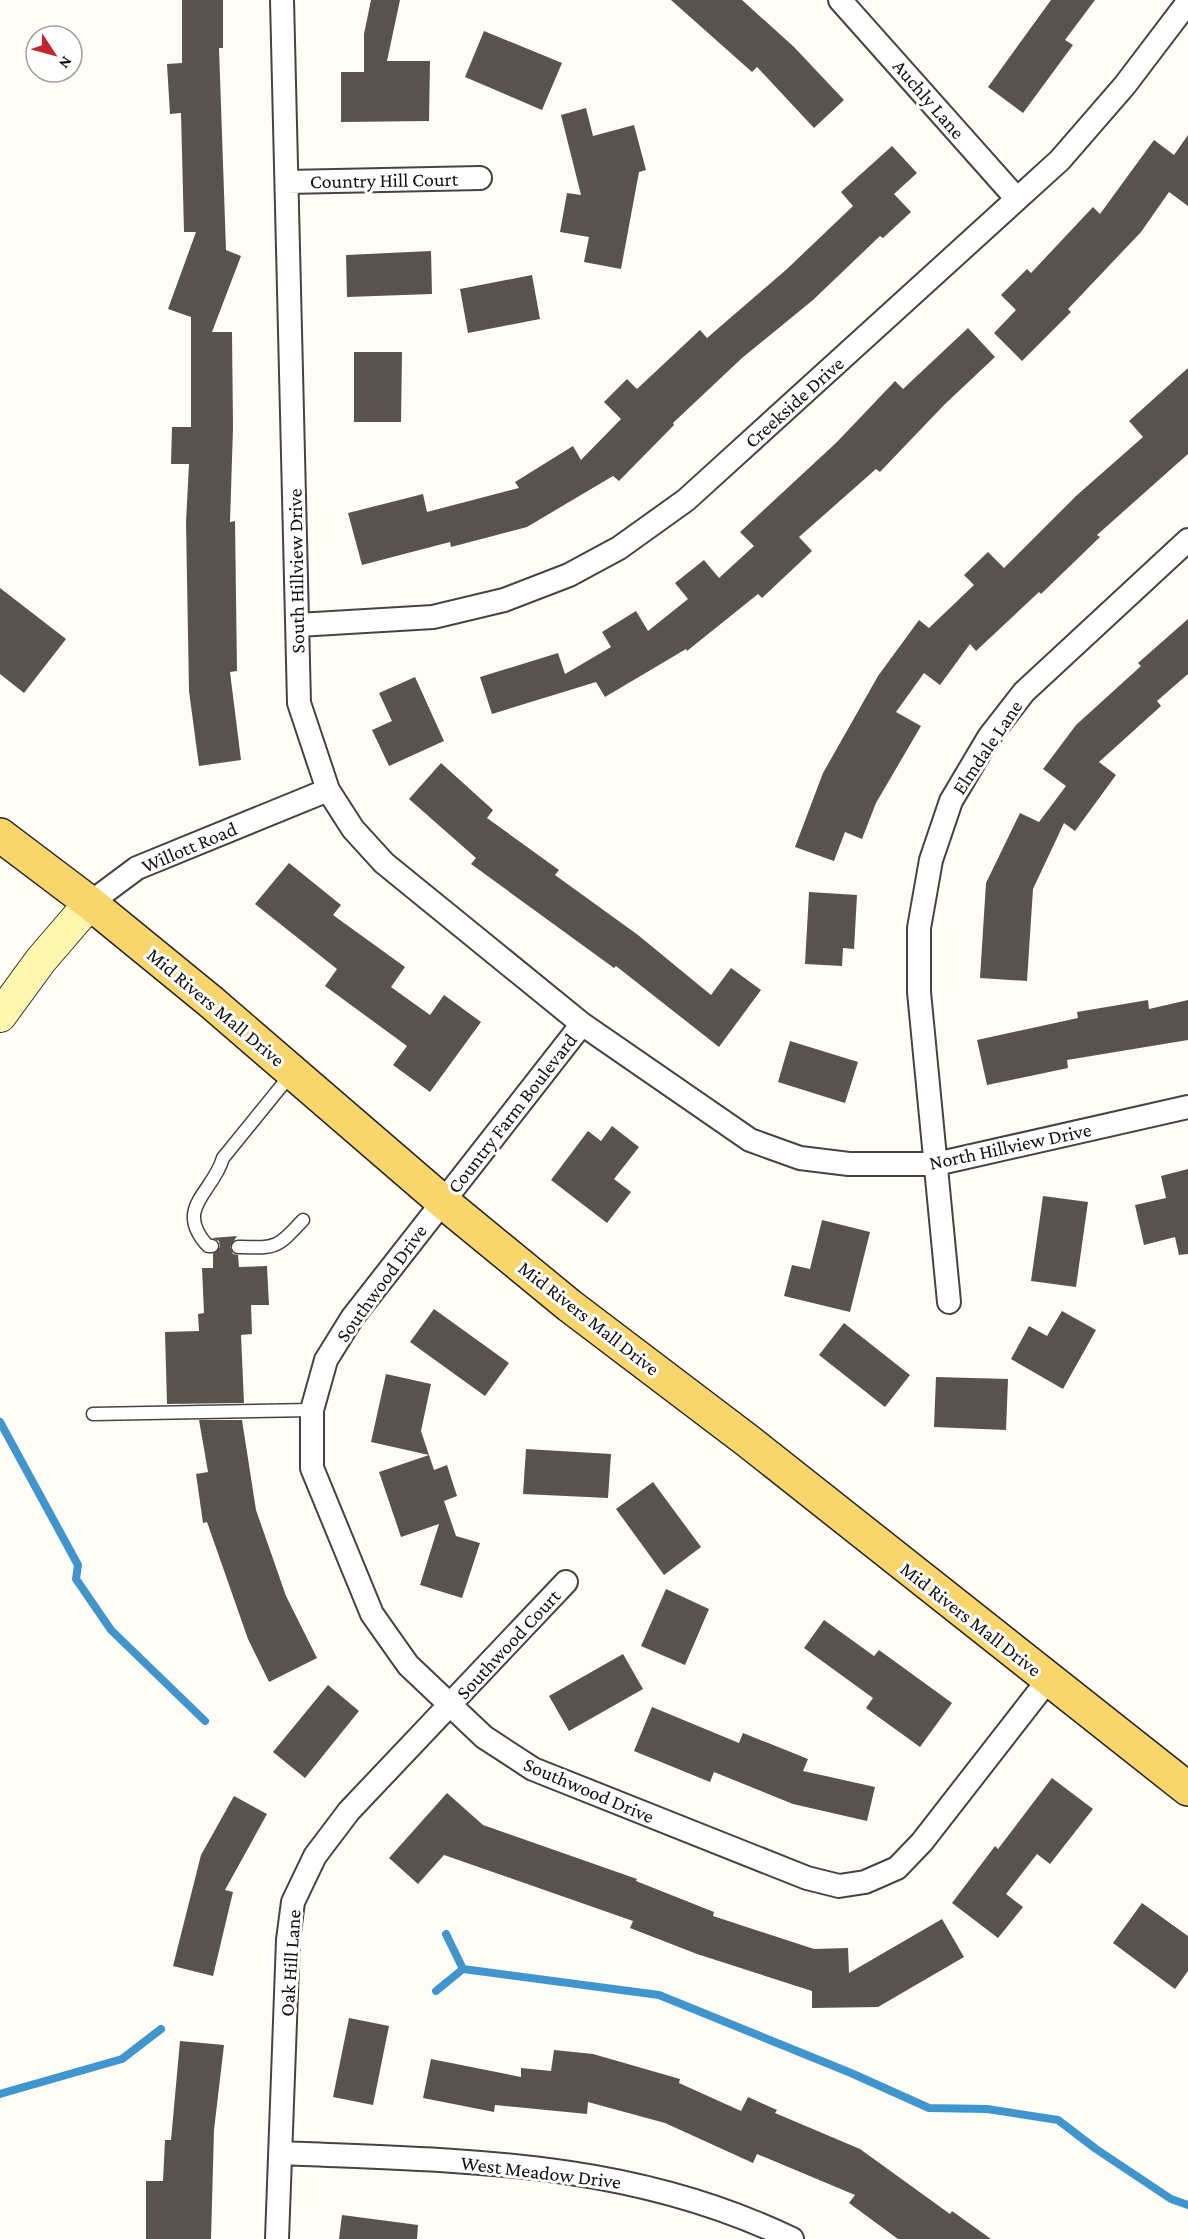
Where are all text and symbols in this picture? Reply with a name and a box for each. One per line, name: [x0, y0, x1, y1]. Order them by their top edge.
north arrow: [24, 24, 84, 84]
text: N: [56, 53, 76, 72]
street label: Auchly Lane: [888, 55, 969, 144]
street label: Country Hill Court: [310, 168, 459, 193]
street label: Creekside Drive: [740, 352, 848, 452]
street label: South Hillview Drive: [284, 488, 308, 654]
street label: Elmdale Lane: [948, 696, 1027, 798]
street label: Willott Road: [138, 817, 240, 877]
street label: Mid Rivers Mall Drive: [143, 943, 289, 1071]
street label: Country Farm Boulevard: [443, 1029, 582, 1198]
street label: North Hillview Drive: [927, 1118, 1093, 1174]
street label: Southwood Drive: [331, 1220, 431, 1346]
street label: Mid Rivers Mall Drive: [514, 1256, 664, 1380]
street label: Mid Rivers Mall Drive: [896, 1557, 1046, 1681]
street label: Southwood Court: [452, 1584, 565, 1703]
street label: Southwood Drive: [521, 1753, 658, 1827]
street label: Oak Hill Lane: [275, 1908, 305, 2017]
street label: West Meadow Drive: [459, 2151, 623, 2193]

